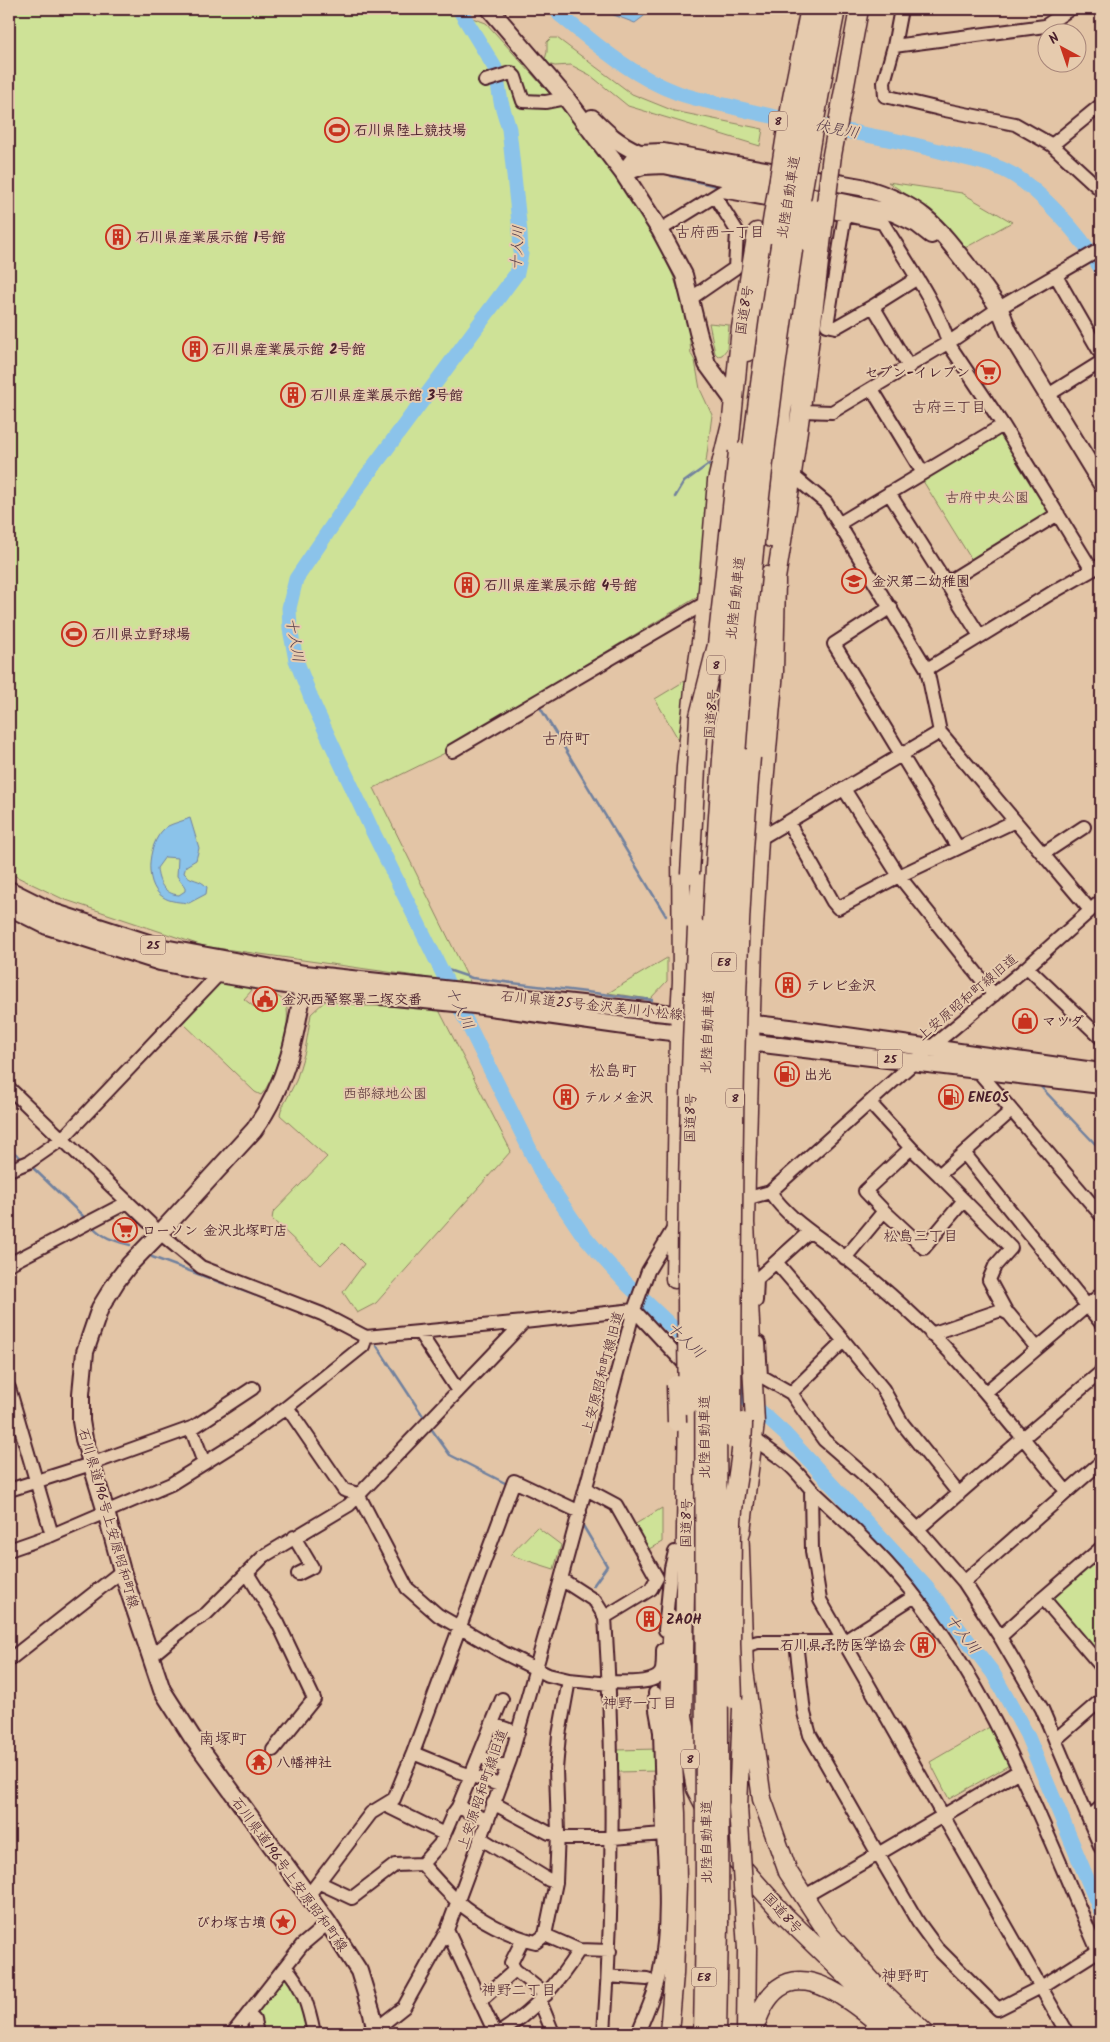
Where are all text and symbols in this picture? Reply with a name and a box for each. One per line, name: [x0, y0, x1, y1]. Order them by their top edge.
north arrow: [1038, 22, 1088, 72]
text: N: [1044, 27, 1065, 50]
road number: 8: [769, 112, 787, 130]
water label: 伏見川: [812, 114, 861, 146]
sports icon: 石川県陸上競技場: [324, 117, 350, 143]
place label: 石川県陸上競技場: [354, 120, 466, 142]
street label: 北陸自動車道: [772, 154, 806, 240]
district label: 古府西一丁目: [675, 221, 765, 245]
building icon: 石川県産業展示館 1号館: [105, 224, 131, 250]
water label: 十人川: [504, 225, 532, 271]
place label: 石川県産業展示館 1号館: [136, 227, 286, 249]
street label: 国道8号: [730, 284, 760, 337]
building icon: 石川県産業展示館 2号館: [182, 336, 208, 362]
place label: 石川県産業展示館 2号館: [212, 339, 366, 361]
supermarket icon: セブン-イレブン: [975, 359, 1001, 385]
place label: セブン-イレブン: [865, 362, 970, 384]
building icon: 石川県産業展示館 3号館: [280, 382, 306, 408]
place label: 石川県産業展示館 3号館: [310, 385, 463, 407]
district label: 古府三丁目: [911, 396, 987, 420]
park label: 古府中央公園: [945, 487, 1029, 509]
street label: 北陸自動車道: [721, 555, 751, 641]
school or university icon: 金沢第二幼稚園: [841, 568, 867, 594]
place label: 金沢第二幼稚園: [872, 571, 970, 593]
building icon: 石川県産業展示館 4号館: [454, 572, 480, 598]
place label: 石川県産業展示館 4号館: [484, 575, 637, 597]
water label: 十人川: [278, 616, 310, 664]
sports icon: 石川県立野球場: [61, 621, 87, 647]
place label: 石川県立野球場: [92, 624, 190, 646]
road number: 8: [707, 656, 725, 674]
street label: 国道8号: [699, 688, 725, 740]
district label: 古府町: [542, 727, 590, 752]
road number: 25: [140, 936, 166, 954]
street label: 上安原昭和町線旧道: [912, 949, 1023, 1047]
road number: E8: [712, 952, 736, 972]
building icon: テレビ金沢: [775, 972, 801, 998]
place label: テレビ金沢: [806, 975, 876, 997]
water label: 十人川: [438, 983, 480, 1034]
street label: 石川県道25号金沢美川小松線: [499, 985, 684, 1027]
public building icon: 金沢西警察署二塚交番: [252, 986, 278, 1012]
place label: 金沢西警察署二塚交番: [282, 989, 422, 1011]
street label: 北陸自動車道: [696, 990, 720, 1074]
shop icon: マツダ: [1012, 1008, 1038, 1034]
place label: マツダ: [1042, 1011, 1084, 1033]
road number: 25: [878, 1050, 902, 1068]
district label: 松島町: [589, 1059, 637, 1084]
fuel station icon: 出光: [774, 1061, 800, 1087]
place label: 出光: [804, 1064, 832, 1086]
park label: 西部緑地公園: [343, 1083, 427, 1105]
building icon: テルメ金沢: [553, 1084, 579, 1110]
fuel station icon: ENEOS: [938, 1084, 964, 1110]
place label: テルメ金沢: [584, 1087, 653, 1109]
place label: ENEOS: [968, 1087, 1009, 1109]
road number: 8: [726, 1088, 744, 1108]
street label: 国道8号: [680, 1093, 702, 1143]
supermarket icon: ローソン 金沢北塚町店: [112, 1217, 138, 1243]
place label: ローソン 金沢北塚町店: [142, 1220, 287, 1242]
district label: 松島三丁目: [883, 1225, 959, 1249]
street label: 上安原昭和町線旧道: [576, 1309, 630, 1436]
water label: 十人川: [661, 1317, 710, 1365]
street label: 北陸自動車道: [694, 1395, 716, 1479]
street label: 石川県道196号上安原昭和町線: [72, 1425, 144, 1611]
street label: 国道8号: [676, 1498, 698, 1548]
building icon: ZAOH: [636, 1606, 662, 1632]
place label: ZAOH: [666, 1609, 702, 1631]
water label: 十人川: [939, 1609, 986, 1660]
building icon: 石川県予防医学協会: [910, 1632, 936, 1658]
place label: 石川県予防医学協会: [780, 1635, 906, 1657]
district label: 神野一丁目: [602, 1692, 678, 1716]
street label: 上安原昭和町線旧道: [452, 1726, 514, 1852]
district label: 南塚町: [199, 1727, 247, 1752]
temple icon: 八幡神社: [246, 1749, 272, 1775]
road number: 8: [681, 1750, 699, 1768]
place label: 八幡神社: [276, 1752, 332, 1774]
street label: 石川県道196号上安原昭和町線: [225, 1792, 353, 1957]
street label: 北陸自動車道: [696, 1800, 718, 1884]
street label: 国道8号: [757, 1888, 808, 1940]
place icon: びわ塚古墳: [270, 1909, 296, 1935]
place label: びわ塚古墳: [196, 1912, 266, 1934]
district label: 神野町: [881, 1964, 929, 1989]
road number: E8: [692, 1968, 716, 1986]
district label: 神野二丁目: [481, 1979, 557, 2003]

